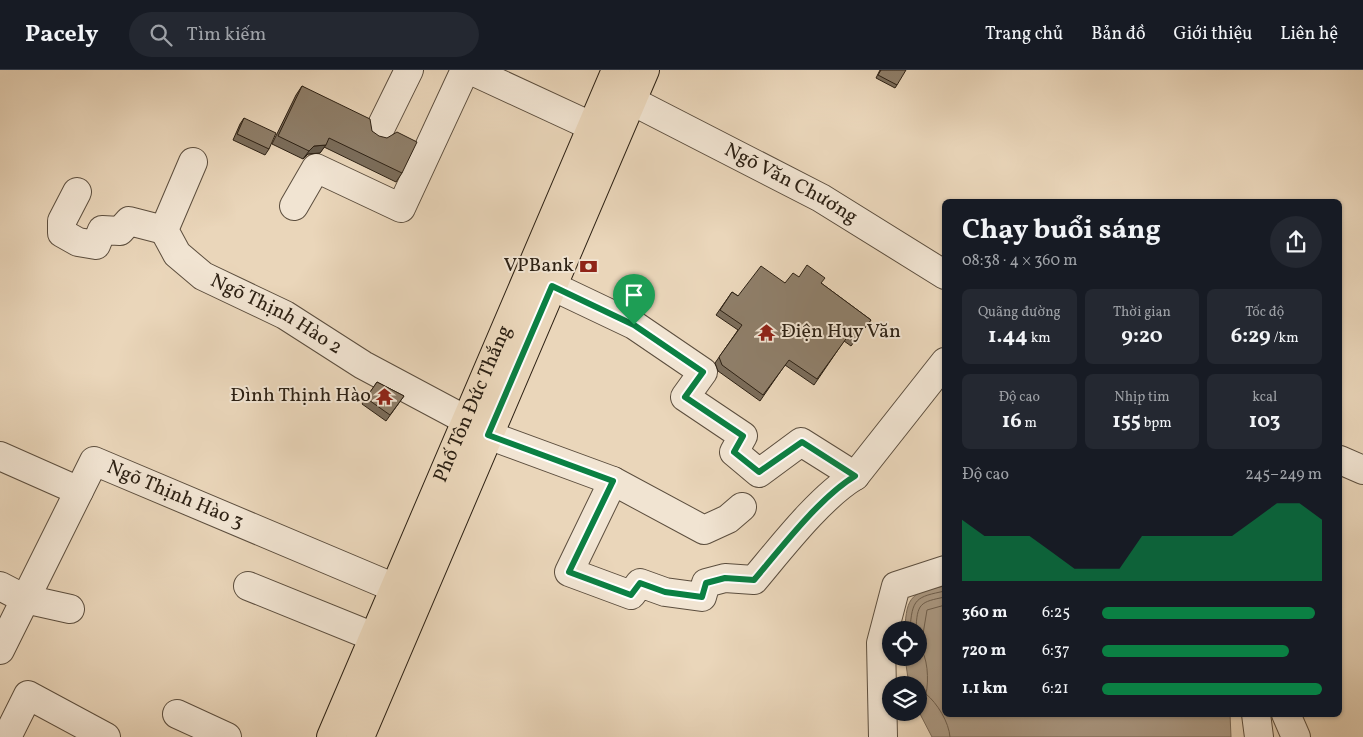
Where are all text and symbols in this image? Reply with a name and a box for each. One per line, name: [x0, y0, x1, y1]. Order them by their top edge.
search box: [129, 12, 479, 57]
text: Pacely: [25, 18, 99, 52]
icon: search: [147, 21, 175, 49]
text: Tìm kiếm: [187, 22, 266, 48]
text: Trang chủ: [985, 22, 1063, 47]
text: Bản đồ: [1091, 22, 1146, 47]
text: Giới thiệu: [1174, 22, 1252, 47]
text: Liên hệ: [1280, 22, 1338, 47]
street label: Ngõ Văn Chương: [719, 137, 863, 231]
text: Chạy buổi sáng: [962, 211, 1161, 250]
button: share: [1270, 216, 1322, 268]
text: 08:38 · 4 × 360 m: [962, 250, 1077, 272]
place label: VPBank: [503, 252, 574, 280]
bank icon: VPBank: [578, 256, 598, 276]
street label: Ngõ Thịnh Hào 2: [205, 267, 347, 362]
pin: [613, 274, 655, 325]
icon: arrive: [620, 281, 648, 309]
text: Quãng đường: [978, 303, 1061, 322]
text: Thời gian: [1113, 303, 1171, 322]
text: Tốc độ: [1245, 303, 1284, 322]
place label: Điện Huy Văn: [781, 318, 901, 346]
street label: Phố Tôn Đức Thắng: [427, 321, 519, 487]
temple icon: Điện Huy Văn: [757, 322, 777, 342]
text: 1.44: [988, 322, 1028, 351]
text: 9:20: [1121, 322, 1163, 351]
text: 6:29: [1231, 322, 1271, 351]
text: km: [1028, 329, 1051, 348]
text: /km: [1271, 329, 1299, 348]
place label: Đình Thịnh Hào: [230, 382, 371, 410]
temple icon: Đình Thịnh Hào: [375, 386, 395, 406]
text: Độ cao: [999, 388, 1040, 407]
text: Nhịp tim: [1114, 388, 1170, 407]
text: kcal: [1252, 388, 1277, 407]
text: 16: [1002, 407, 1022, 436]
text: 155: [1112, 407, 1141, 436]
text: 103: [1249, 407, 1281, 436]
text: m: [1022, 414, 1037, 433]
text: bpm: [1141, 414, 1172, 433]
street label: Ngõ Thịnh Hào 3: [102, 454, 248, 536]
text: Độ cao: [962, 464, 1009, 486]
text: 245–249 m: [1245, 464, 1322, 486]
text: 360 m: [962, 602, 1007, 624]
text: 6:25: [1042, 602, 1070, 624]
map controls: [882, 621, 927, 721]
button: locate: [882, 621, 927, 666]
text: 720 m: [962, 640, 1006, 662]
text: 6:37: [1042, 640, 1070, 662]
button: layers: [882, 676, 927, 721]
text: 1.1 km: [962, 678, 1008, 700]
text: 6:21: [1042, 678, 1069, 700]

